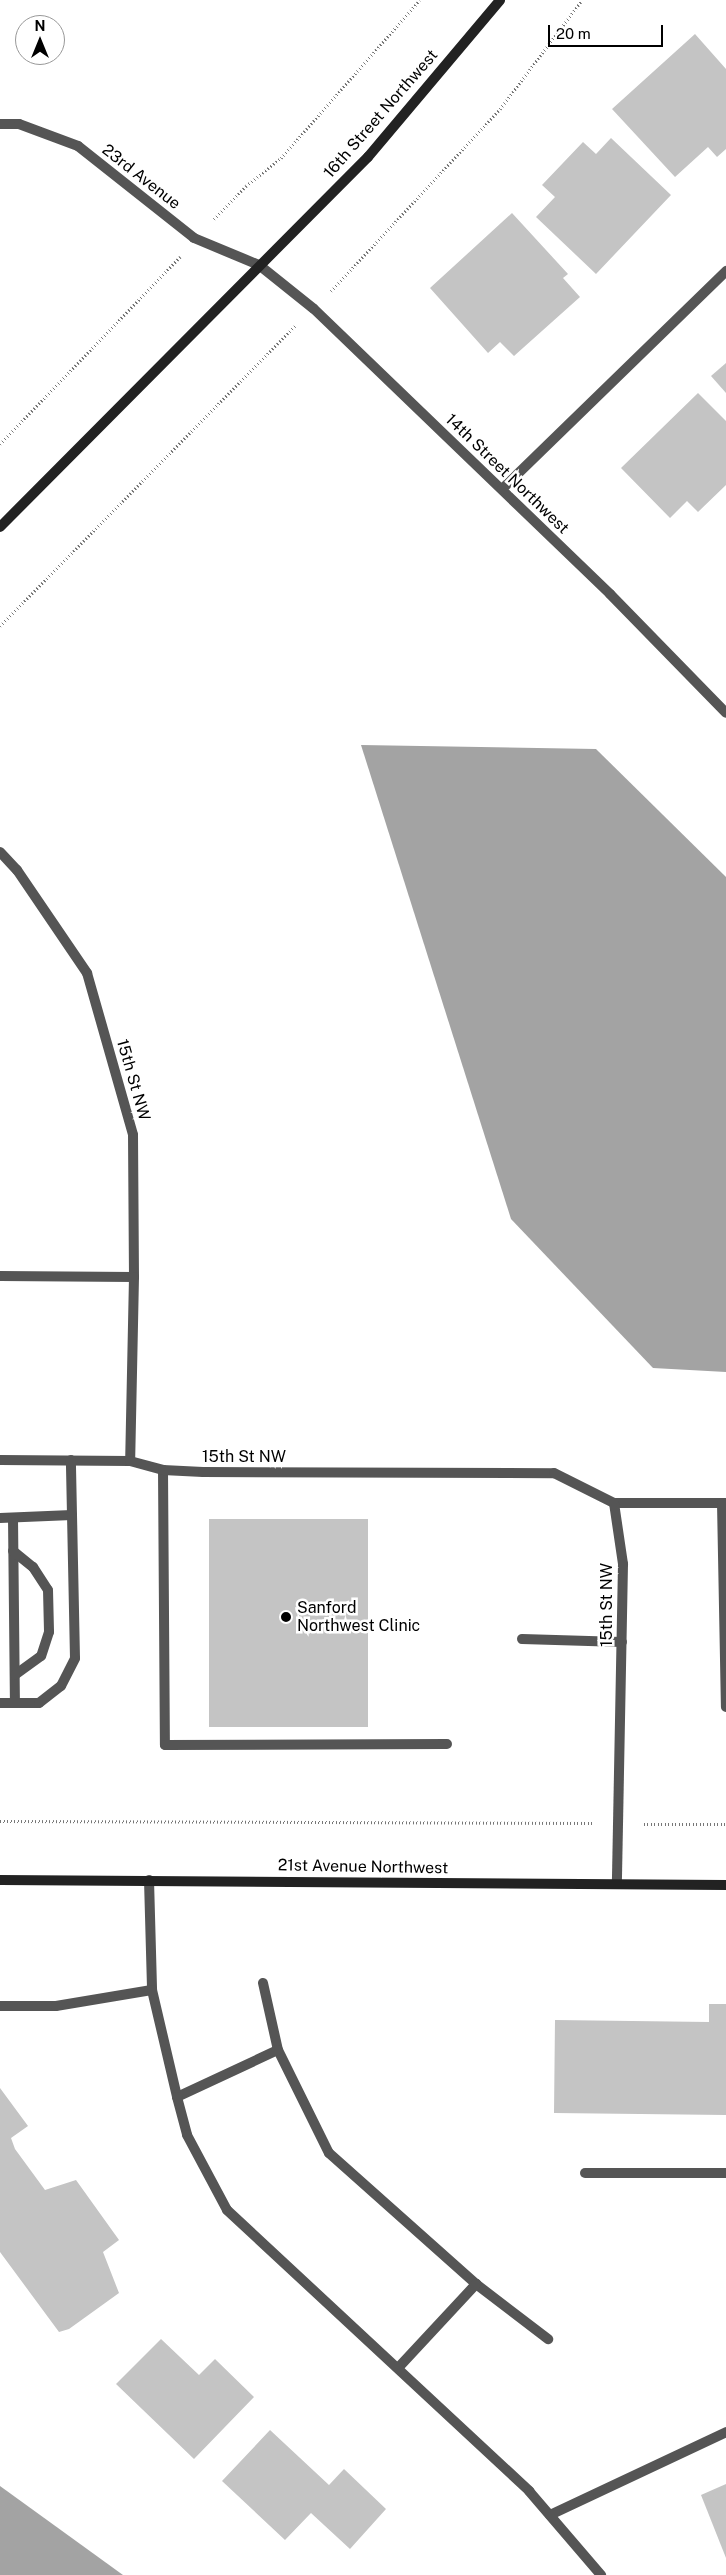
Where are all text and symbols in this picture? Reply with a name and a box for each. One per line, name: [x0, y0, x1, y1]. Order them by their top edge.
north arrow: [15, 15, 65, 65]
scale bar: [551, 15, 666, 47]
text: N: [35, 18, 45, 34]
text: 20 m: [556, 25, 591, 42]
street label: 16th Street Northwest: [320, 46, 442, 182]
street label: 23rd Avenue: [98, 140, 184, 214]
street label: 14th Street Northwest: [441, 410, 573, 538]
street label: 15th St NW: [112, 1037, 154, 1123]
street label: 15th St NW: [202, 1447, 286, 1467]
street label: 15th St NW: [597, 1563, 617, 1647]
place label: Sanford Northwest Clinic: [297, 1598, 420, 1636]
marker: Sanford Northwest Clinic: [279, 1610, 293, 1624]
street label: 21st Avenue Northwest: [278, 1856, 448, 1878]

